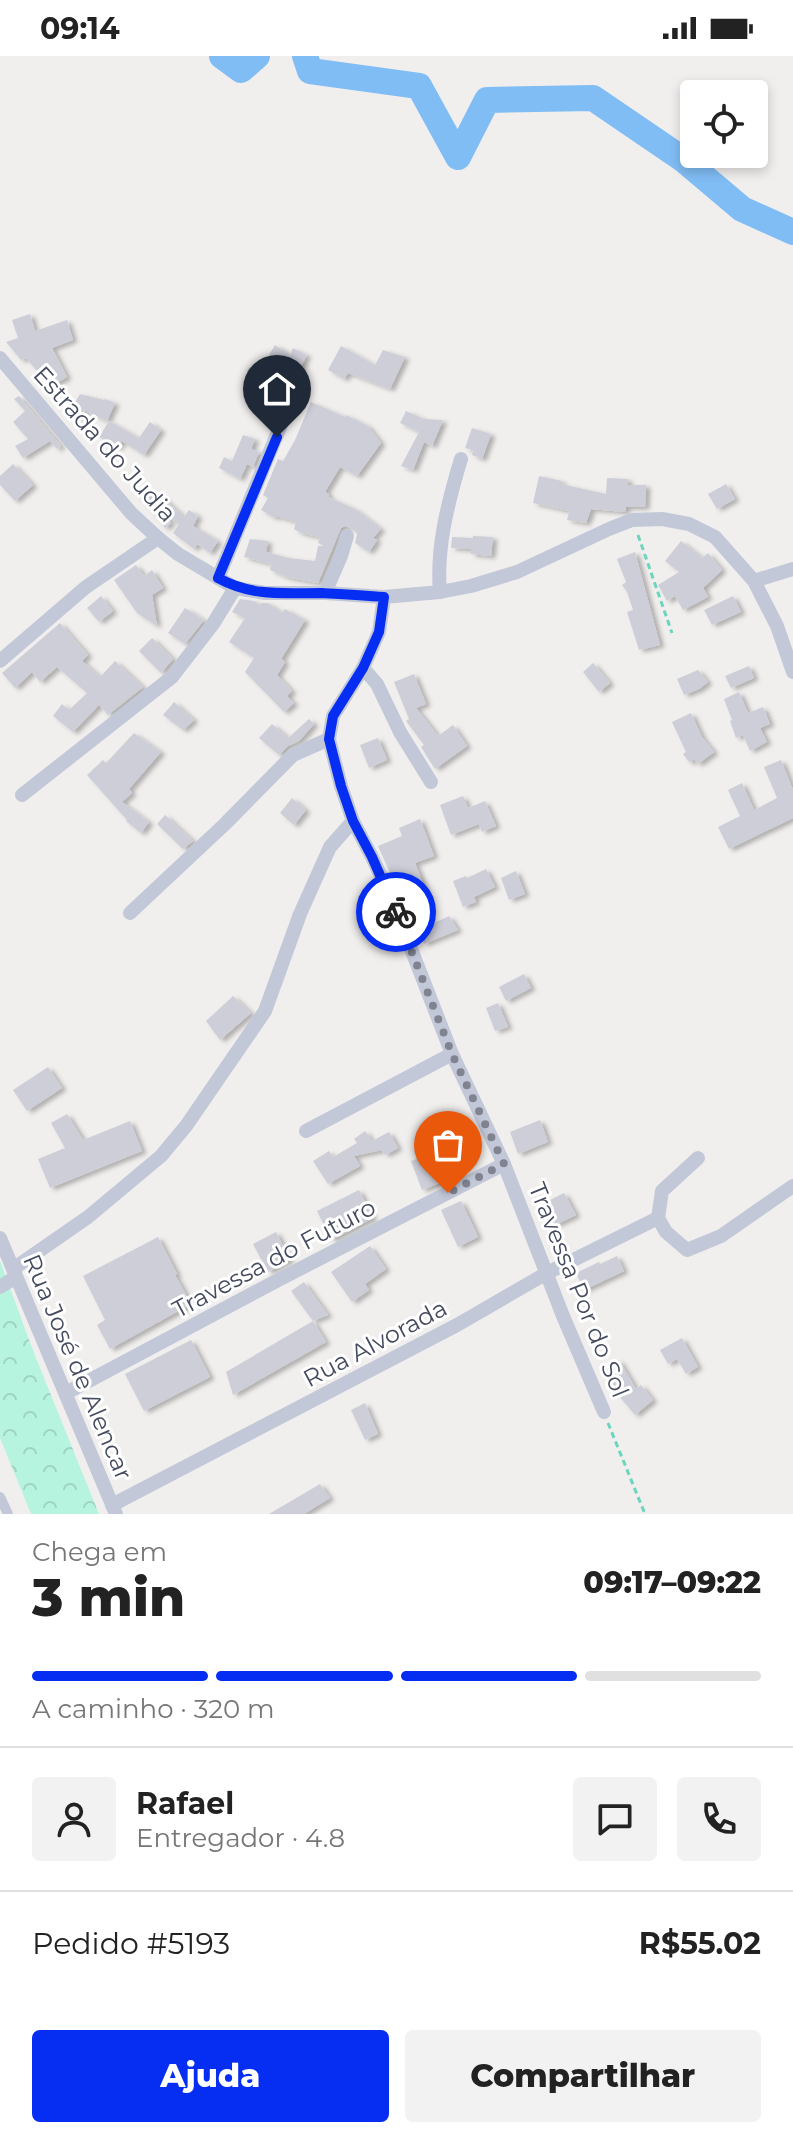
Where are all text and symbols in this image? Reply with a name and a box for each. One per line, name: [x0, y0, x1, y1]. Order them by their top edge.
text: 09:14: [40, 10, 120, 47]
map controls: [680, 80, 768, 168]
button: locate: [680, 80, 768, 168]
pin: [243, 355, 311, 437]
street label: Estrada do Judia: [27, 360, 183, 528]
icon: home: [255, 367, 299, 411]
courier: [356, 872, 436, 952]
icon: bike: [374, 890, 418, 934]
pin: [414, 1111, 482, 1193]
icon: bag: [426, 1123, 470, 1167]
street label: Travessa Por do Sol: [523, 1178, 635, 1402]
street label: Travessa do Futuro: [168, 1192, 380, 1324]
street label: Rua José de Alencar: [17, 1250, 139, 1484]
street label: Rua Alvorada: [298, 1293, 452, 1393]
text: Chega em: [32, 1536, 167, 1568]
text: 09:17–09:22: [583, 1564, 761, 1601]
text: 3 min: [32, 1566, 185, 1629]
text: A caminho · 320 m: [32, 1693, 275, 1725]
button: person: [32, 1777, 116, 1861]
button: chat: [573, 1777, 657, 1861]
button: phone: [677, 1777, 761, 1861]
text: Rafael: [136, 1785, 234, 1822]
text: Entregador · 4.8: [136, 1822, 345, 1854]
text: Pedido #5193: [32, 1925, 230, 1962]
text: R$55.02: [639, 1925, 761, 1962]
button: Ajuda: [32, 2030, 389, 2122]
button: Compartilhar: [405, 2030, 761, 2122]

